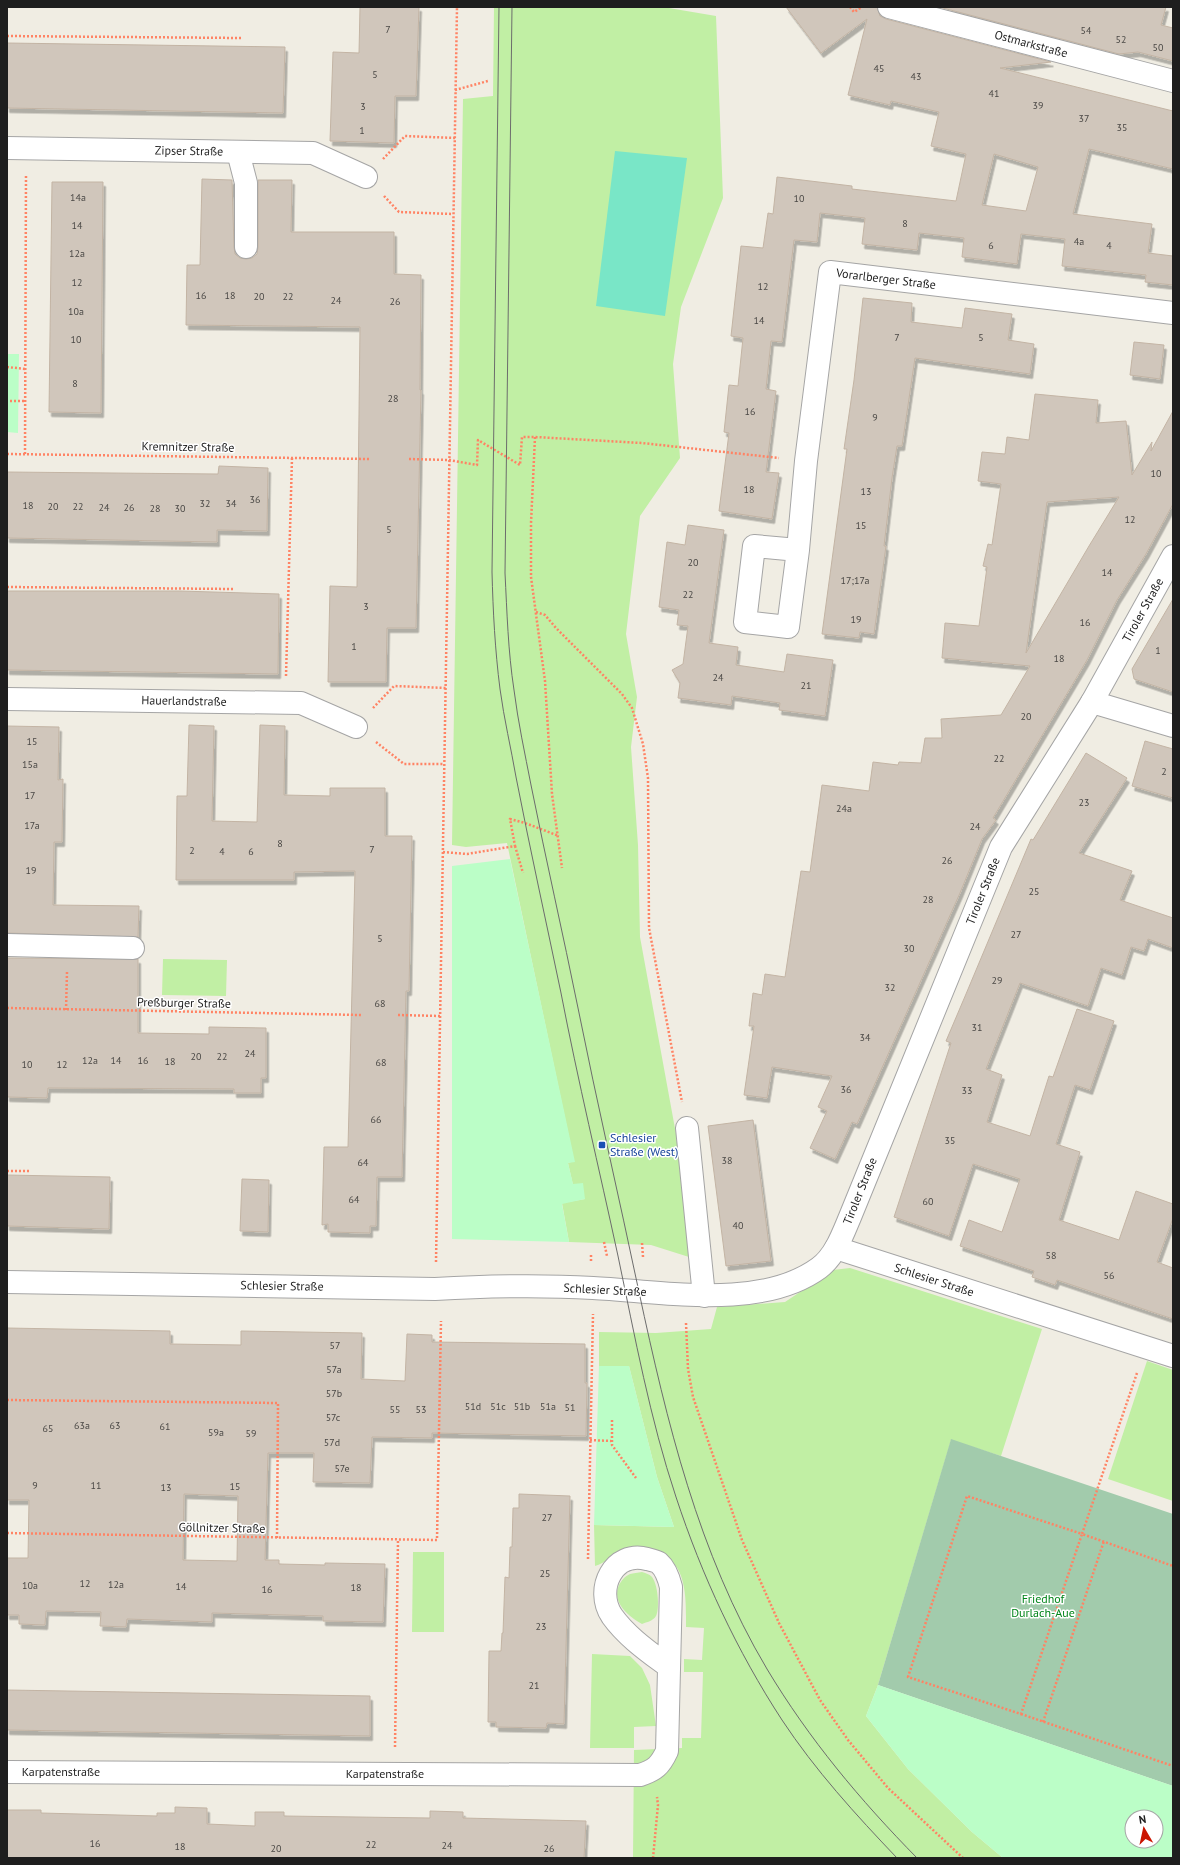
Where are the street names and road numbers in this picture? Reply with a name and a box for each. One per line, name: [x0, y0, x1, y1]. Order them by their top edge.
street label: Ostmarkstraße: [993, 27, 1069, 60]
street label: Zipser Straße: [155, 142, 223, 159]
street label: Vorarlberger Straße: [834, 265, 937, 292]
street label: Kremnitzer Straße: [141, 438, 235, 455]
street label: Tiroler Straße: [1119, 575, 1166, 644]
street label: Hauerlandstraße: [141, 692, 227, 709]
street label: Tiroler Straße: [962, 855, 1003, 927]
street label: Preßburger Straße: [137, 994, 231, 1011]
street label: Tiroler Straße: [839, 1155, 880, 1227]
street label: Schlesier Straße: [892, 1260, 976, 1300]
street label: Schlesier Straße: [240, 1277, 324, 1294]
street label: Schlesier Straße: [563, 1280, 647, 1299]
street label: Göllnitzer Straße: [178, 1519, 266, 1536]
street label: Karpatenstraße: [22, 1764, 100, 1779]
street label: Karpatenstraße: [346, 1766, 424, 1781]

